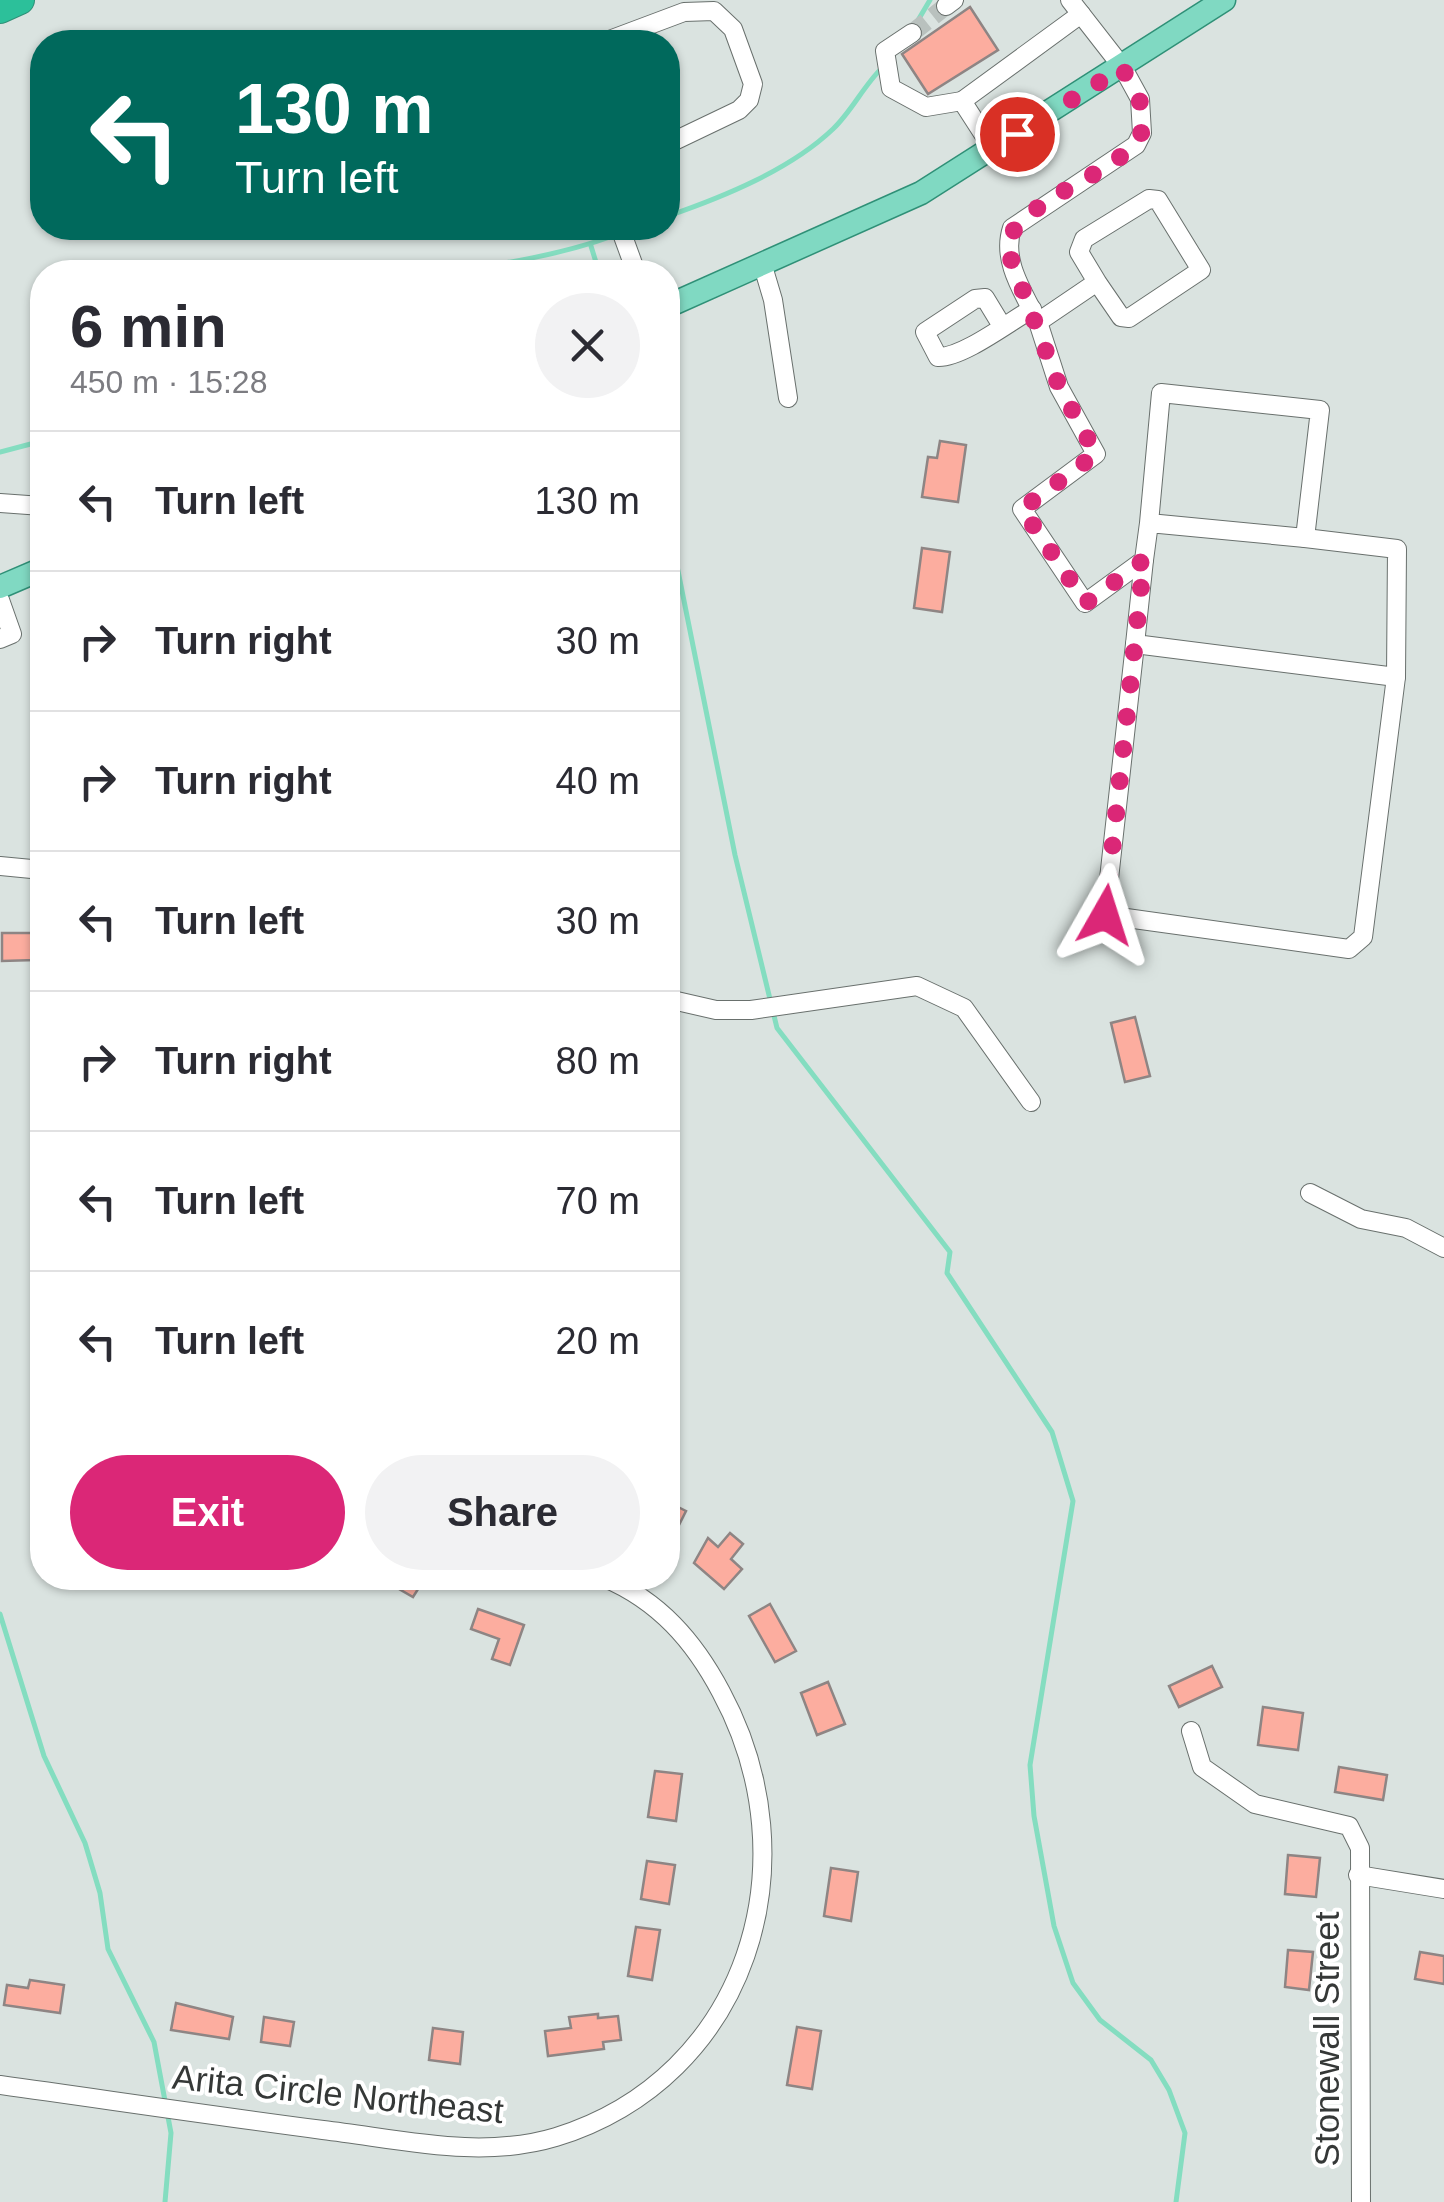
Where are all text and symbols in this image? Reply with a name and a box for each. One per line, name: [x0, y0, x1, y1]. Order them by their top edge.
icon: left: [70, 70, 200, 200]
text: 130 m: [235, 70, 433, 148]
pin: [975, 92, 1060, 177]
icon: arrive: [990, 107, 1045, 162]
text: Turn left: [235, 152, 398, 203]
text: 6 min: [70, 293, 227, 360]
button: close: [535, 293, 640, 398]
text: 450 m · 15:28: [70, 364, 267, 400]
icon: left: [70, 474, 125, 529]
text: Turn left: [155, 480, 304, 522]
text: 130 m: [534, 480, 640, 522]
icon: right: [70, 614, 125, 669]
text: Turn right: [155, 620, 332, 662]
text: 30 m: [556, 620, 640, 662]
icon: right: [70, 754, 125, 809]
text: Turn right: [155, 760, 332, 802]
text: 40 m: [556, 760, 640, 802]
position arrow: [1053, 863, 1157, 967]
icon: left: [70, 894, 125, 949]
text: Turn left: [155, 900, 304, 942]
text: 30 m: [556, 900, 640, 942]
icon: right: [70, 1034, 125, 1089]
text: Turn right: [155, 1040, 332, 1082]
text: 80 m: [556, 1040, 640, 1082]
icon: left: [70, 1174, 125, 1229]
text: Turn left: [155, 1180, 304, 1222]
text: 70 m: [556, 1180, 640, 1222]
icon: left: [70, 1314, 125, 1369]
text: Turn left: [155, 1320, 304, 1362]
text: 20 m: [556, 1320, 640, 1362]
button: Exit: [70, 1455, 345, 1570]
button: Share: [365, 1455, 640, 1570]
street label: Stonewall Street: [1307, 1911, 1346, 2166]
street label: Arita Circle Northeast: [171, 2057, 506, 2130]

